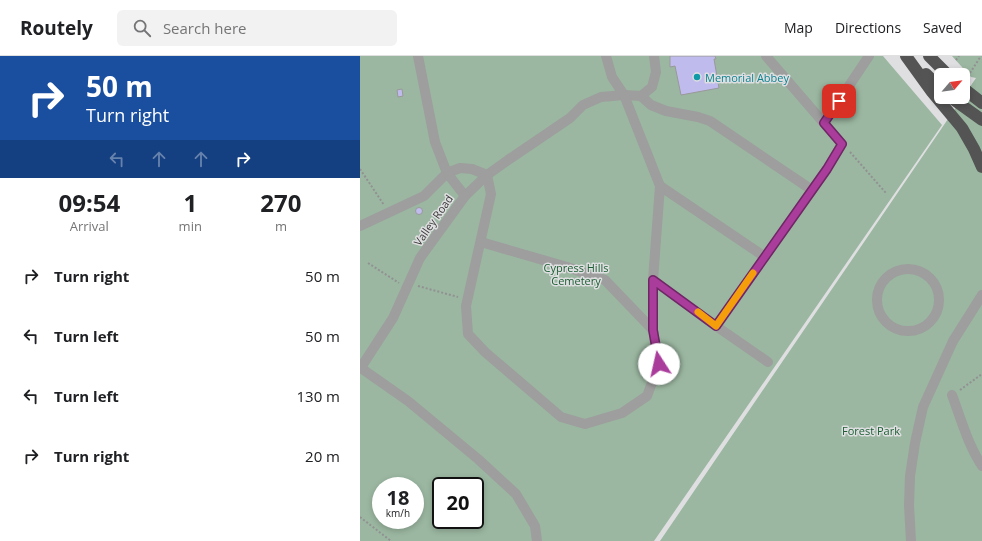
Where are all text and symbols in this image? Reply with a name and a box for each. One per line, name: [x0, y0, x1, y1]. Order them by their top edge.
search box: [117, 10, 397, 46]
text: Routely: [20, 15, 93, 41]
icon: search: [131, 17, 153, 39]
text: Search here: [163, 18, 246, 38]
text: Map: [784, 18, 813, 37]
text: Directions: [835, 18, 901, 37]
text: Saved: [923, 18, 962, 37]
text: 50 m: [86, 67, 153, 105]
north arrow: [934, 68, 970, 104]
map controls: [934, 68, 970, 104]
place label: Memorial Abbey: [705, 70, 789, 85]
icon: right: [20, 72, 72, 124]
marker: Memorial Abbey: [692, 72, 702, 82]
pin: [822, 84, 856, 118]
icon: arrive: [828, 90, 850, 112]
text: Turn right: [86, 103, 169, 127]
icon: left: [106, 148, 128, 170]
icon: ahead: [148, 148, 170, 170]
icon: ahead: [190, 148, 212, 170]
icon: right: [232, 148, 254, 170]
text: 09:54: [58, 186, 120, 219]
text: 1: [183, 186, 197, 219]
text: 270: [260, 186, 302, 219]
street label: Valley Road: [410, 192, 456, 248]
text: Arrival: [70, 217, 109, 235]
text: min: [179, 217, 202, 235]
text: m: [275, 217, 287, 235]
park label: Cypress Hills Cemetery: [544, 260, 608, 288]
icon: right: [20, 265, 42, 287]
text: Turn right: [54, 266, 129, 286]
text: 50 m: [305, 266, 340, 286]
icon: left: [20, 325, 42, 347]
text: Turn left: [54, 326, 119, 346]
text: 50 m: [305, 326, 340, 346]
position arrow: [638, 343, 680, 385]
icon: left: [20, 385, 42, 407]
text: Turn left: [54, 386, 119, 406]
text: 130 m: [296, 386, 340, 406]
park label: Forest Park: [842, 423, 900, 438]
icon: right: [20, 445, 42, 467]
text: Turn right: [54, 446, 129, 466]
text: 20 m: [305, 446, 340, 466]
speed limit sign: 20: [432, 477, 484, 529]
text: 18: [387, 484, 409, 511]
text: km/h: [386, 506, 410, 520]

